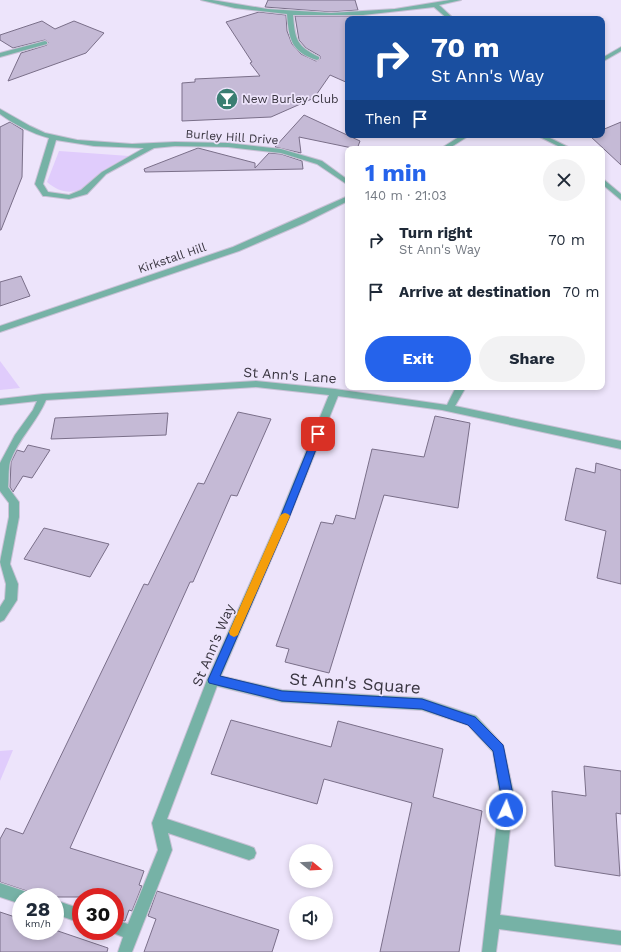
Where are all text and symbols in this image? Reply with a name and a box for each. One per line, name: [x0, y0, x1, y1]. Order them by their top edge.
text: 70 m: [431, 31, 500, 64]
icon: right: [365, 32, 417, 84]
text: St Ann's Way: [431, 65, 544, 86]
bar icon: New Burley Club: [214, 86, 240, 112]
place label: New Burley Club: [242, 92, 339, 106]
icon: arrive: [409, 108, 431, 130]
text: Then: [365, 110, 401, 128]
street label: Burley Hill Drive: [185, 127, 279, 147]
text: 1 min: [365, 159, 427, 187]
button: close: [543, 159, 585, 201]
text: 140 m · 21:03: [365, 188, 447, 203]
text: Turn right: [399, 224, 472, 242]
icon: right: [365, 229, 387, 251]
text: 70 m: [548, 231, 585, 249]
street label: Kirkstall Hill: [136, 240, 208, 276]
text: St Ann's Way: [399, 242, 481, 257]
icon: arrive: [365, 281, 387, 303]
text: Arrive at destination: [399, 283, 551, 301]
text: 70 m: [563, 283, 600, 301]
button: Exit: [365, 336, 471, 382]
button: Share: [479, 336, 585, 382]
street label: St Ann's Lane: [243, 364, 337, 386]
pin: [301, 417, 335, 451]
icon: arrive: [307, 423, 329, 445]
street label: St Ann's Way: [188, 601, 238, 689]
street label: St Ann's Square: [289, 668, 421, 698]
position arrow: [485, 789, 527, 831]
north arrow: [289, 844, 333, 888]
map controls: [289, 844, 333, 940]
speed limit sign: 30: [72, 888, 124, 940]
button: sound: [289, 896, 333, 940]
text: 28: [26, 897, 50, 921]
text: km/h: [25, 918, 51, 929]

